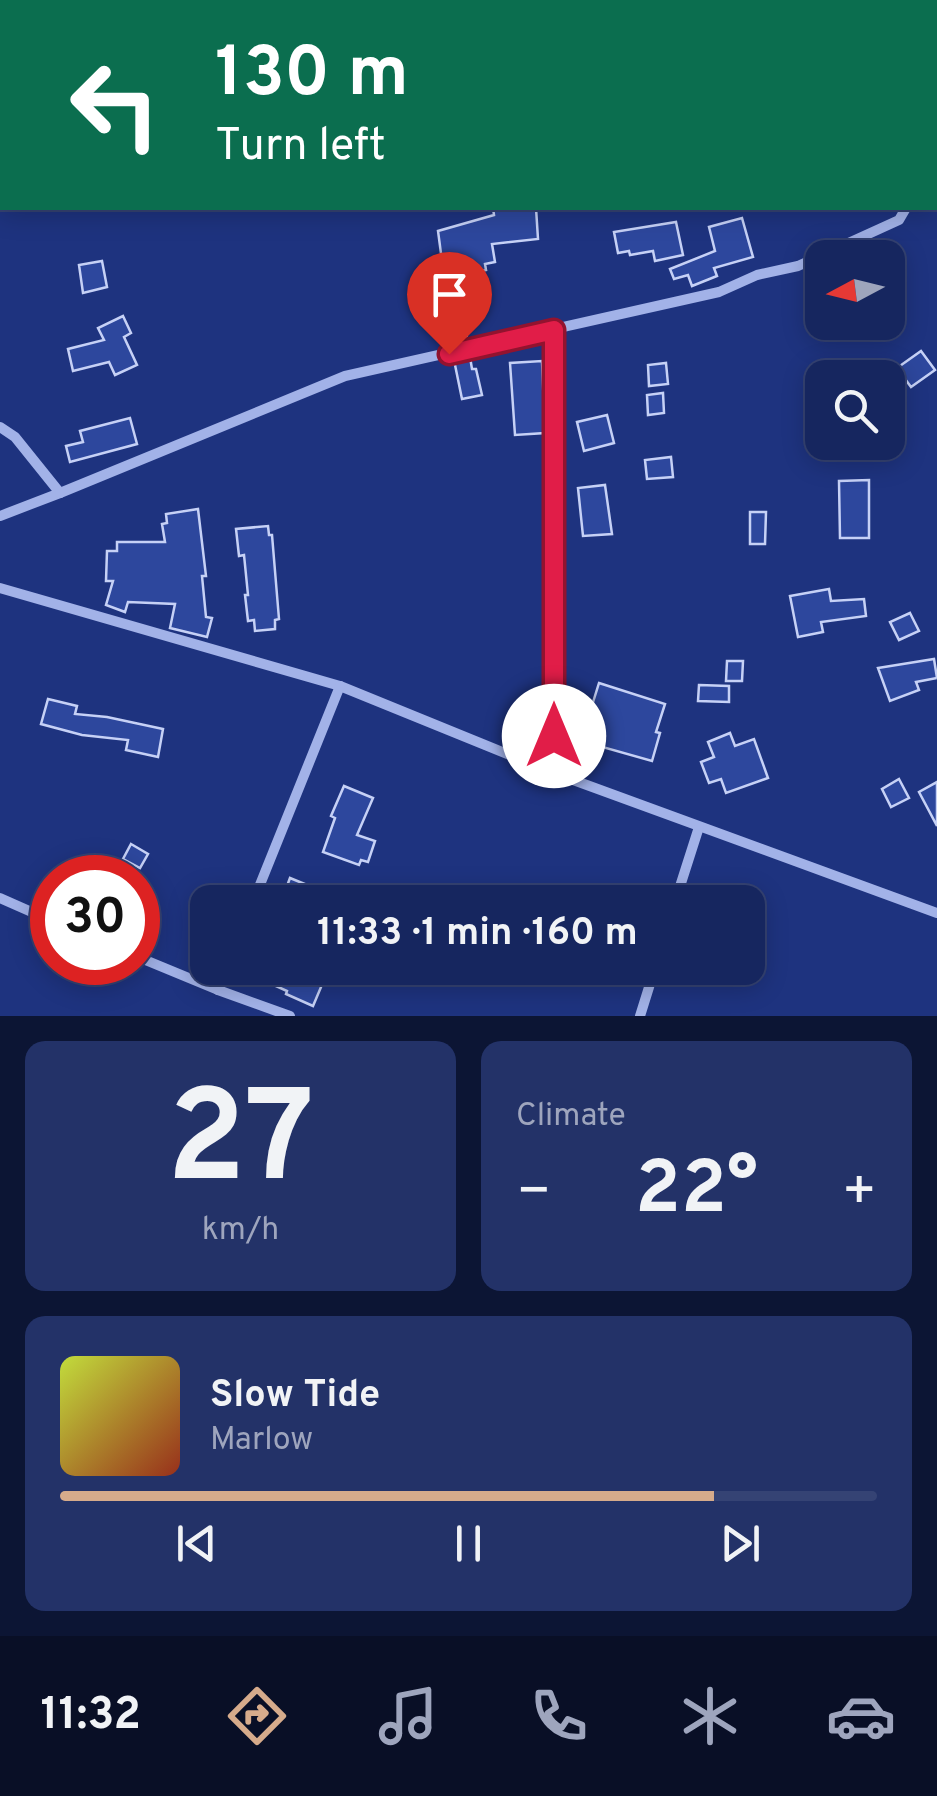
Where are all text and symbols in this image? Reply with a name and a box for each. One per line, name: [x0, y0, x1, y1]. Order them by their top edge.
text: 130 m: [215, 32, 409, 121]
icon: left: [50, 40, 180, 170]
text: Turn left: [215, 119, 386, 176]
north arrow: [805, 240, 905, 340]
map controls: [805, 240, 905, 460]
pin: [407, 252, 492, 355]
icon: arrive: [422, 267, 477, 322]
button: search: [805, 360, 905, 460]
position arrow: [502, 684, 606, 788]
speed limit sign: 30: [30, 855, 160, 985]
text: 11:33 · 1 min · 160 m: [317, 910, 638, 959]
text: 27: [167, 1063, 314, 1228]
text: Climate: [516, 1097, 626, 1137]
text: 22°: [635, 1145, 758, 1240]
text: −: [516, 1159, 551, 1229]
text: +: [842, 1159, 877, 1229]
text: km/h: [202, 1211, 279, 1251]
text: Slow Tide: [210, 1372, 380, 1421]
text: Marlow: [210, 1421, 313, 1461]
icon: previous: [169, 1516, 224, 1571]
icon: pause: [441, 1516, 496, 1571]
icon: next: [713, 1516, 768, 1571]
icon: directions: [222, 1681, 292, 1751]
icon: music: [373, 1681, 443, 1751]
icon: phone: [524, 1681, 594, 1751]
icon: climate: [675, 1681, 745, 1751]
icon: car: [826, 1681, 896, 1751]
text: 11:32: [41, 1688, 141, 1745]

